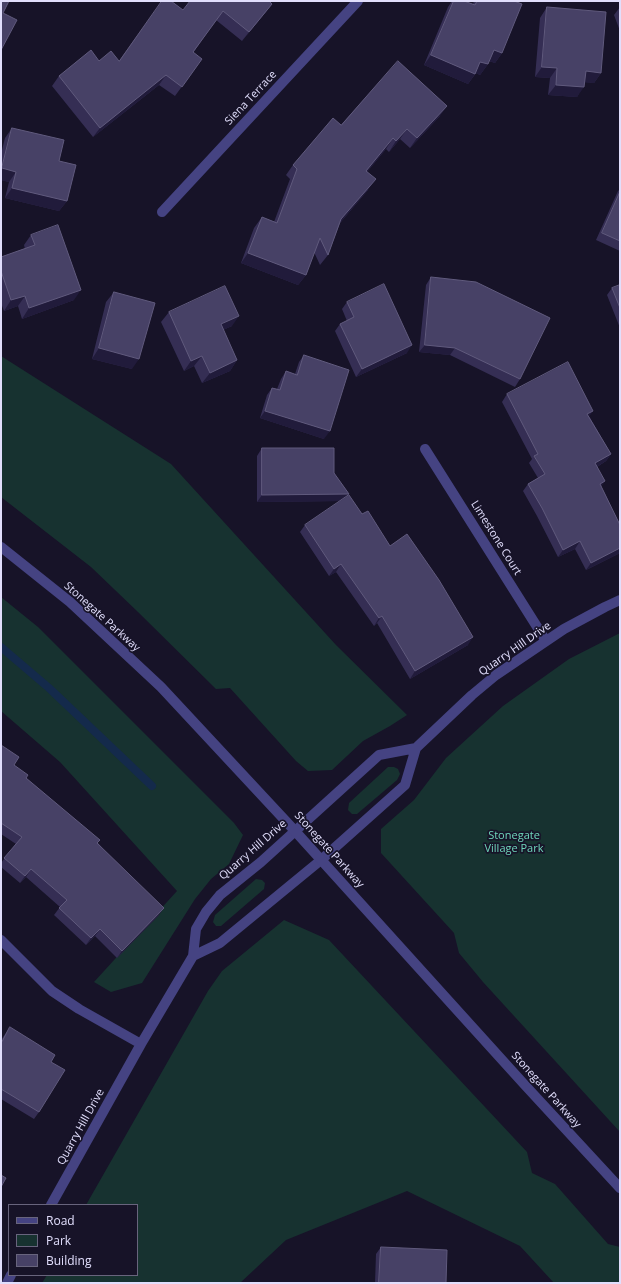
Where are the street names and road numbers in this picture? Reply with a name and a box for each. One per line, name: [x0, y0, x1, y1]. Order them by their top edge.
street label: Siena Terrace: [222, 68, 280, 128]
street label: Limestone Court: [468, 498, 524, 578]
street label: Stonegate Parkway: [61, 579, 143, 655]
street label: Quarry Hill Drive: [476, 619, 554, 679]
street label: Stonegate Parkway: [291, 809, 367, 891]
street label: Quarry Hill Drive: [217, 817, 289, 883]
street label: Stonegate Parkway: [508, 1049, 584, 1131]
street label: Quarry Hill Drive: [55, 1087, 107, 1167]

